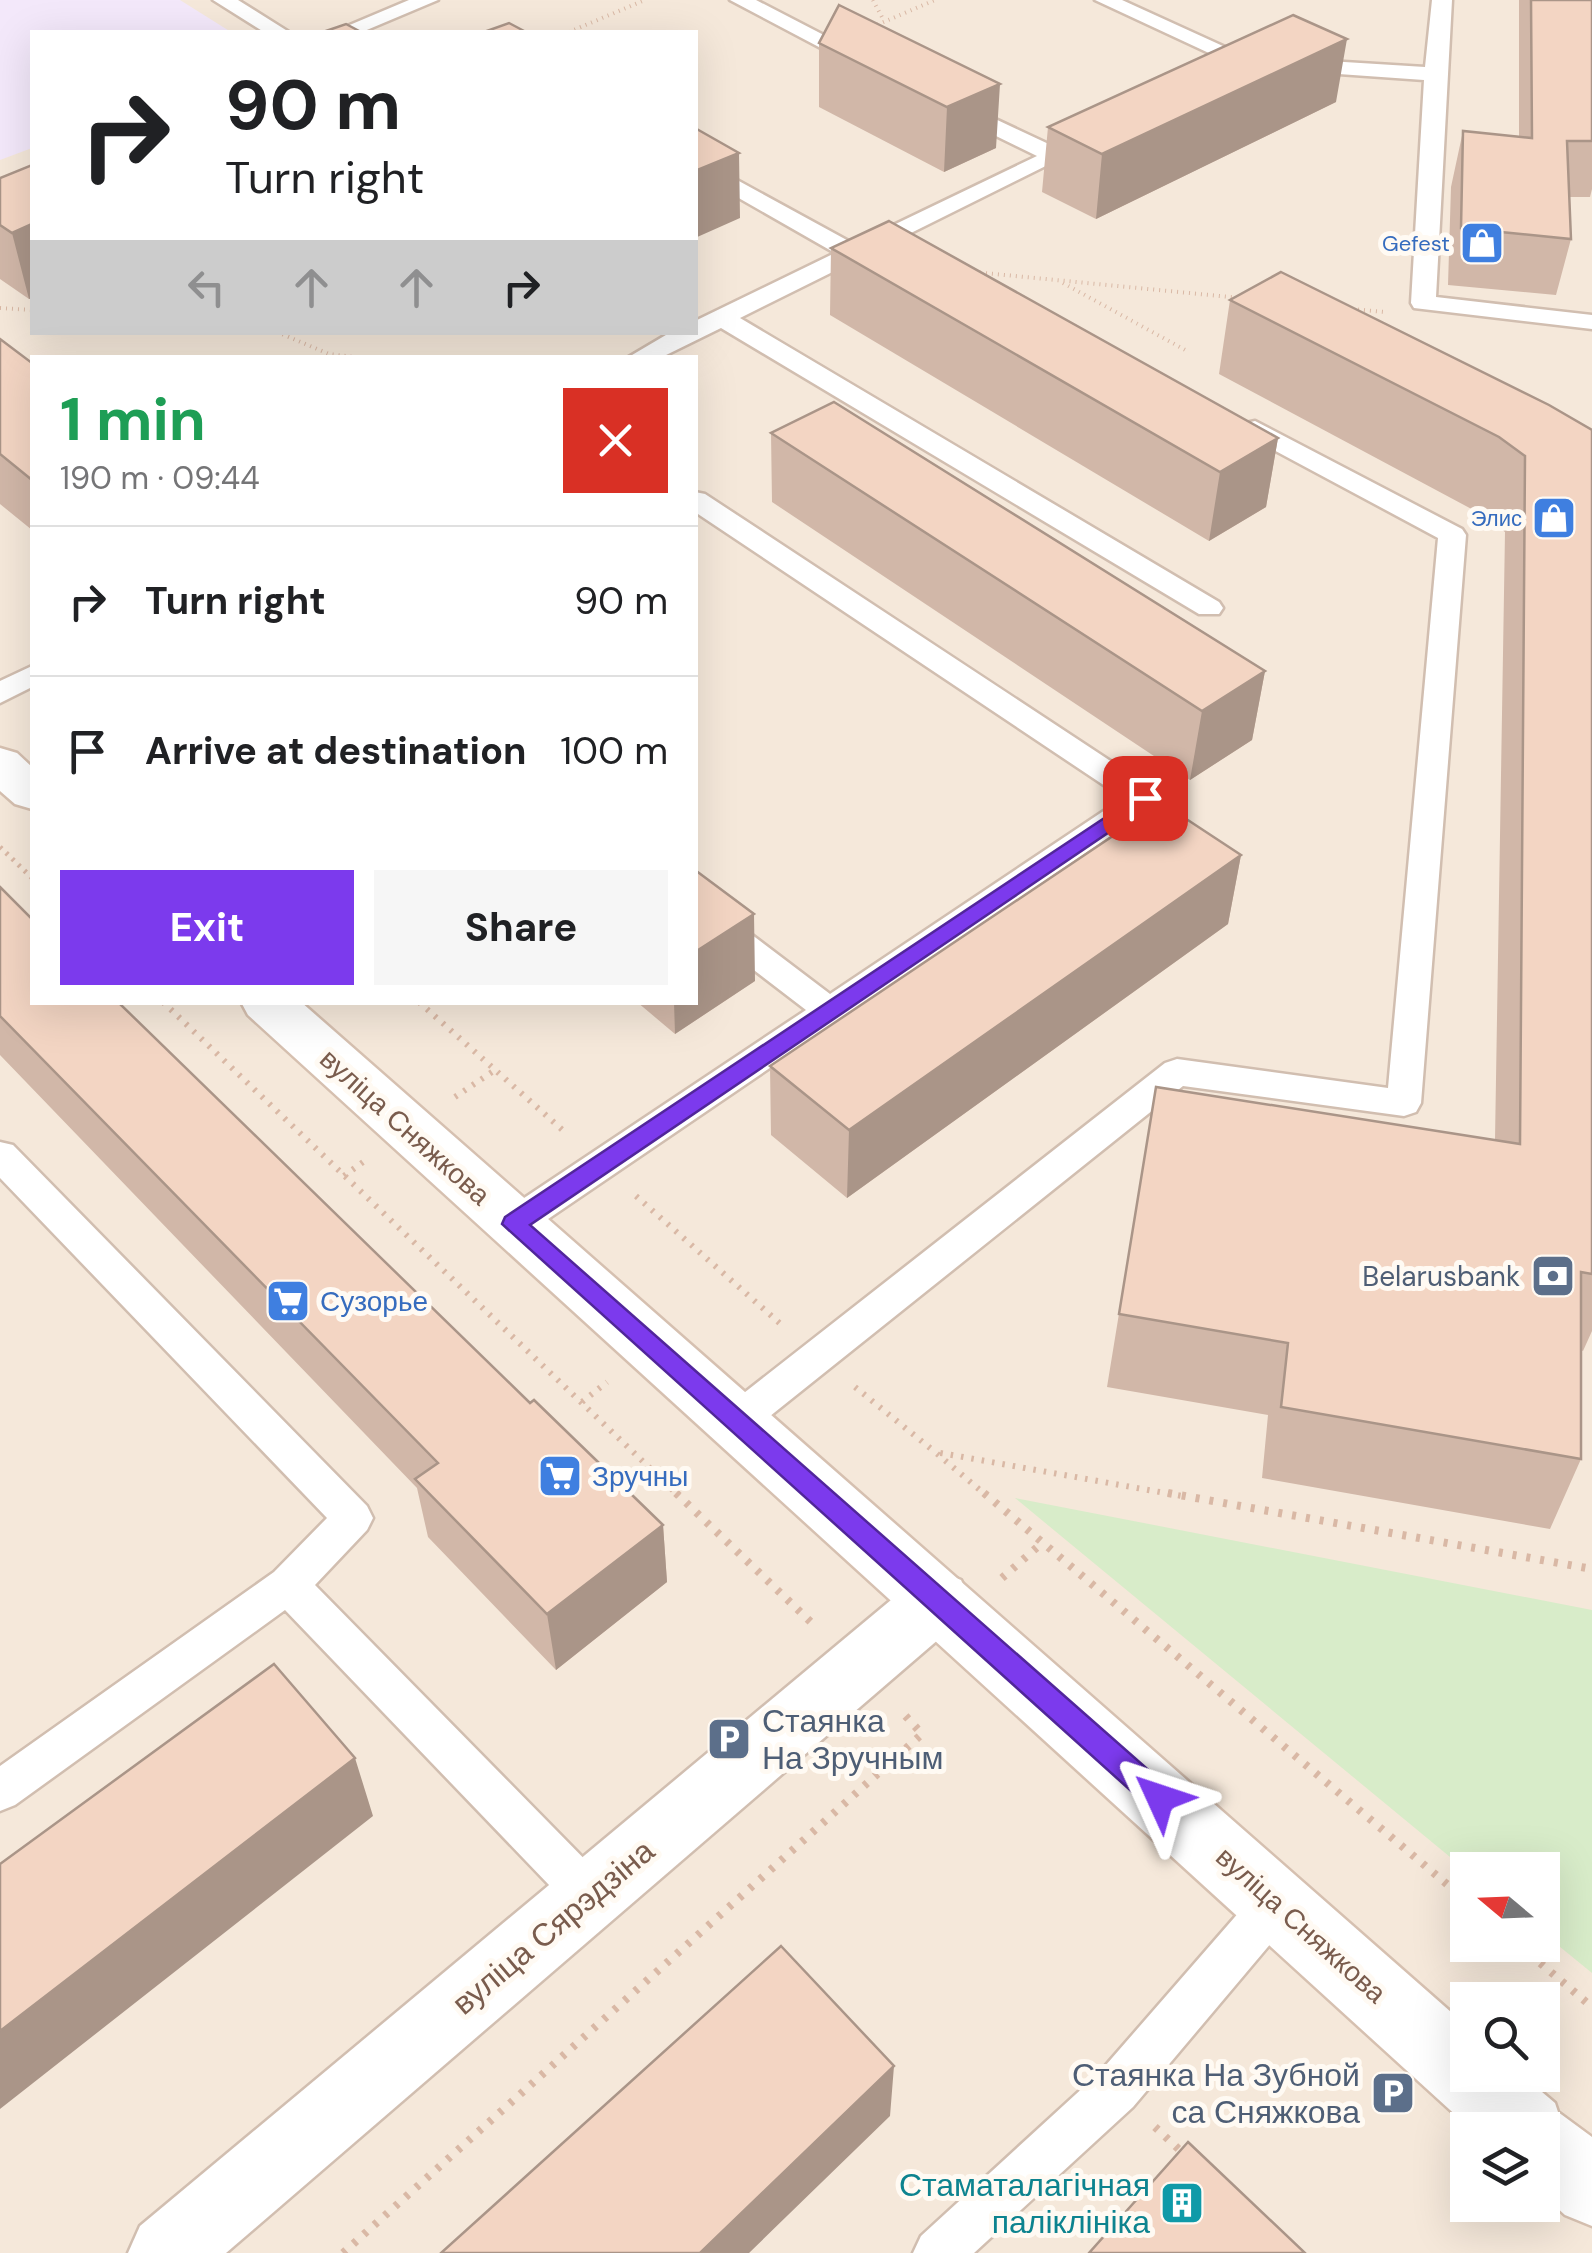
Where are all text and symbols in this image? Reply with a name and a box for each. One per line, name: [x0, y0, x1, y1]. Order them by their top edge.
text: 90 m: [225, 60, 401, 151]
icon: right: [60, 70, 190, 200]
text: Turn right: [225, 148, 424, 207]
shop icon: Gefest: [1459, 220, 1505, 266]
place label: Gefest: [1382, 229, 1450, 258]
icon: left: [179, 260, 234, 315]
icon: ahead: [284, 260, 339, 315]
icon: ahead: [389, 260, 444, 315]
icon: right: [494, 260, 549, 315]
text: 1 min: [60, 380, 206, 459]
button: close: [563, 388, 668, 493]
text: 190 m · 09:44: [60, 457, 260, 499]
shop icon: Элис: [1531, 495, 1577, 541]
place label: Элис: [1471, 504, 1522, 533]
icon: right: [60, 574, 115, 629]
text: Turn right: [145, 576, 326, 626]
text: 90 m: [574, 576, 668, 626]
icon: arrive: [60, 724, 115, 779]
text: Arrive at destination: [145, 726, 527, 776]
text: 100 m: [560, 726, 668, 776]
pin: [1103, 756, 1188, 841]
icon: arrive: [1118, 771, 1173, 826]
button: Exit: [60, 870, 354, 985]
button: Share: [374, 870, 668, 985]
street label: вуліца Сняжкова: [312, 1041, 498, 1214]
bank icon: Belarusbank: [1530, 1253, 1576, 1299]
place label: Belarusbank: [1362, 1258, 1520, 1295]
supermarket icon: Сузорье: [265, 1278, 311, 1324]
place label: Сузорье: [320, 1283, 428, 1320]
supermarket icon: Зручны: [537, 1453, 583, 1499]
place label: Зручны: [592, 1458, 688, 1495]
place label: Стаянка На Зручным: [762, 1700, 944, 1779]
parking icon: Стаянка На Зручным: [706, 1716, 752, 1762]
position arrow: [1108, 1746, 1212, 1850]
street label: вуліца Сярэдзіна: [443, 1830, 663, 2024]
street label: вуліца Сняжкова: [1208, 1839, 1394, 2012]
north arrow: [1450, 1852, 1560, 1962]
map controls: [1450, 1852, 1560, 2222]
button: search: [1450, 1982, 1560, 2092]
place label: Стаянка На Зубной са Сняжкова: [1072, 2054, 1360, 2133]
parking icon: Стаянка На Зубной са Сняжкова: [1370, 2070, 1416, 2116]
button: layers: [1450, 2112, 1560, 2222]
place label: Стаматалагічная паліклініка: [899, 2164, 1150, 2243]
building icon: Стаматалагічная паліклініка: [1159, 2180, 1205, 2226]

